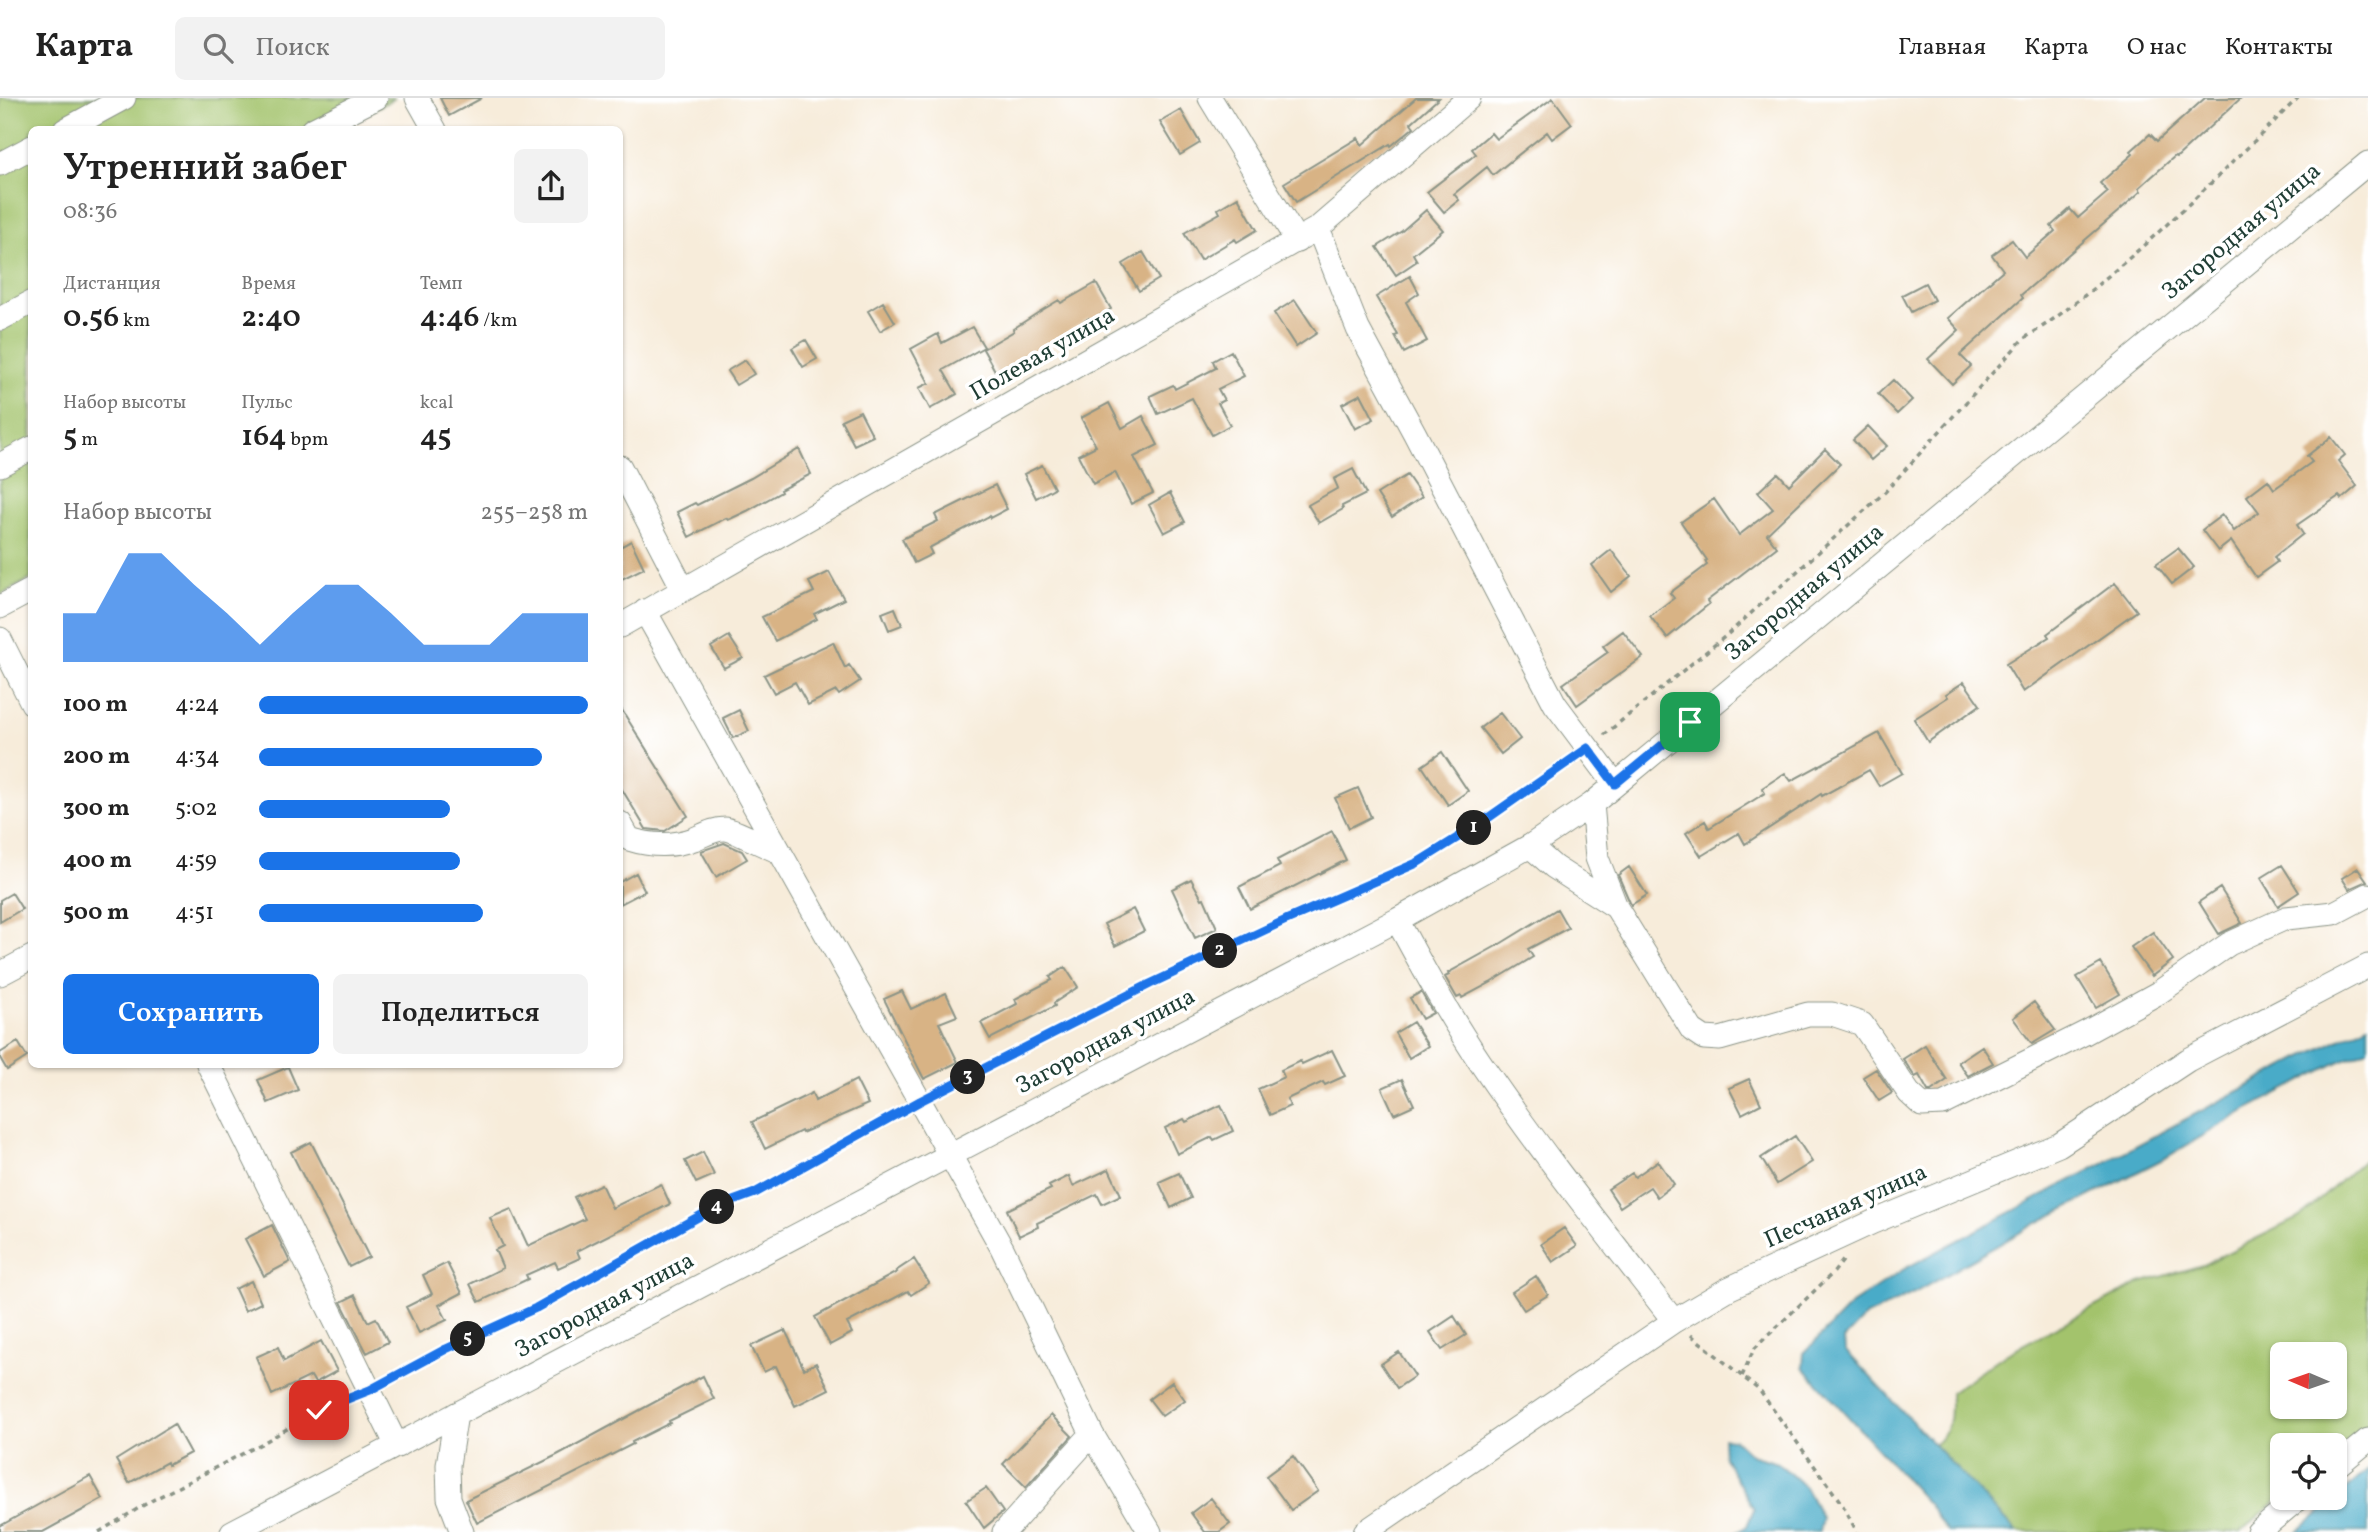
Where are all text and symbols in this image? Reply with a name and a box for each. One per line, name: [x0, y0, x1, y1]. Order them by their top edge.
search box: [175, 17, 665, 80]
text: Карта: [35, 25, 133, 71]
icon: search: [199, 29, 237, 67]
text: Поиск: [255, 30, 330, 66]
text: Главная: [1898, 31, 1986, 65]
text: Карта: [2024, 31, 2089, 65]
text: О нас: [2127, 31, 2187, 65]
text: Контакты: [2225, 31, 2333, 65]
text: Утренний забег: [63, 143, 347, 196]
button: share: [514, 149, 588, 223]
street label: Загородная улица: [2155, 155, 2329, 309]
text: 08:36: [63, 196, 117, 228]
text: Дистанция: [63, 271, 161, 297]
text: Время: [241, 271, 296, 297]
text: Темп: [420, 271, 463, 297]
text: 0.56: [63, 297, 119, 339]
text: 2:40: [241, 297, 301, 339]
text: 4:46: [420, 297, 480, 339]
street label: Полевая улица: [964, 300, 1122, 410]
text: km: [119, 308, 150, 334]
text: /km: [480, 308, 517, 334]
text: Набор высоты: [63, 390, 186, 416]
text: Пульс: [241, 390, 293, 416]
text: kcal: [420, 390, 453, 416]
text: 5: [63, 416, 77, 458]
text: 164: [241, 416, 287, 458]
text: 45: [420, 416, 452, 458]
text: m: [77, 427, 98, 453]
text: bpm: [287, 427, 329, 453]
text: Набор высоты: [63, 497, 212, 529]
text: 255–258 m: [480, 497, 588, 529]
street label: Загородная улица: [1718, 516, 1892, 670]
text: 100 m: [63, 689, 128, 721]
text: 4:24: [175, 689, 220, 721]
pin: [1660, 692, 1720, 752]
icon: arrive: [1671, 703, 1709, 741]
text: 200 m: [63, 741, 130, 773]
text: 4:34: [175, 741, 220, 773]
text: 300 m: [63, 793, 130, 825]
text: 5:02: [175, 793, 218, 825]
pin: 1: [1456, 810, 1492, 846]
text: 1: [1470, 814, 1477, 840]
text: 400 m: [63, 845, 132, 877]
text: 4:59: [175, 845, 217, 877]
text: 500 m: [63, 897, 129, 929]
text: 4:51: [175, 897, 214, 929]
pin: 2: [1202, 934, 1238, 968]
text: 2: [1215, 937, 1224, 963]
button: Сохранить: [63, 974, 319, 1054]
button: Поделиться: [333, 974, 588, 1054]
street label: Загородная улица: [1010, 980, 1202, 1104]
pin: 3: [950, 1060, 986, 1094]
text: 3: [963, 1063, 972, 1089]
street label: Песчаная улица: [1759, 1156, 1933, 1258]
pin: 4: [700, 1190, 734, 1224]
text: 4: [711, 1193, 722, 1219]
street label: Загородная улица: [509, 1244, 701, 1368]
pin: 5: [450, 1322, 486, 1356]
text: 5: [463, 1325, 472, 1351]
north arrow: [2270, 1342, 2347, 1419]
map controls: [2270, 1342, 2347, 1510]
pin: [289, 1380, 349, 1440]
icon: check: [300, 1391, 338, 1429]
button: locate: [2270, 1433, 2347, 1510]

